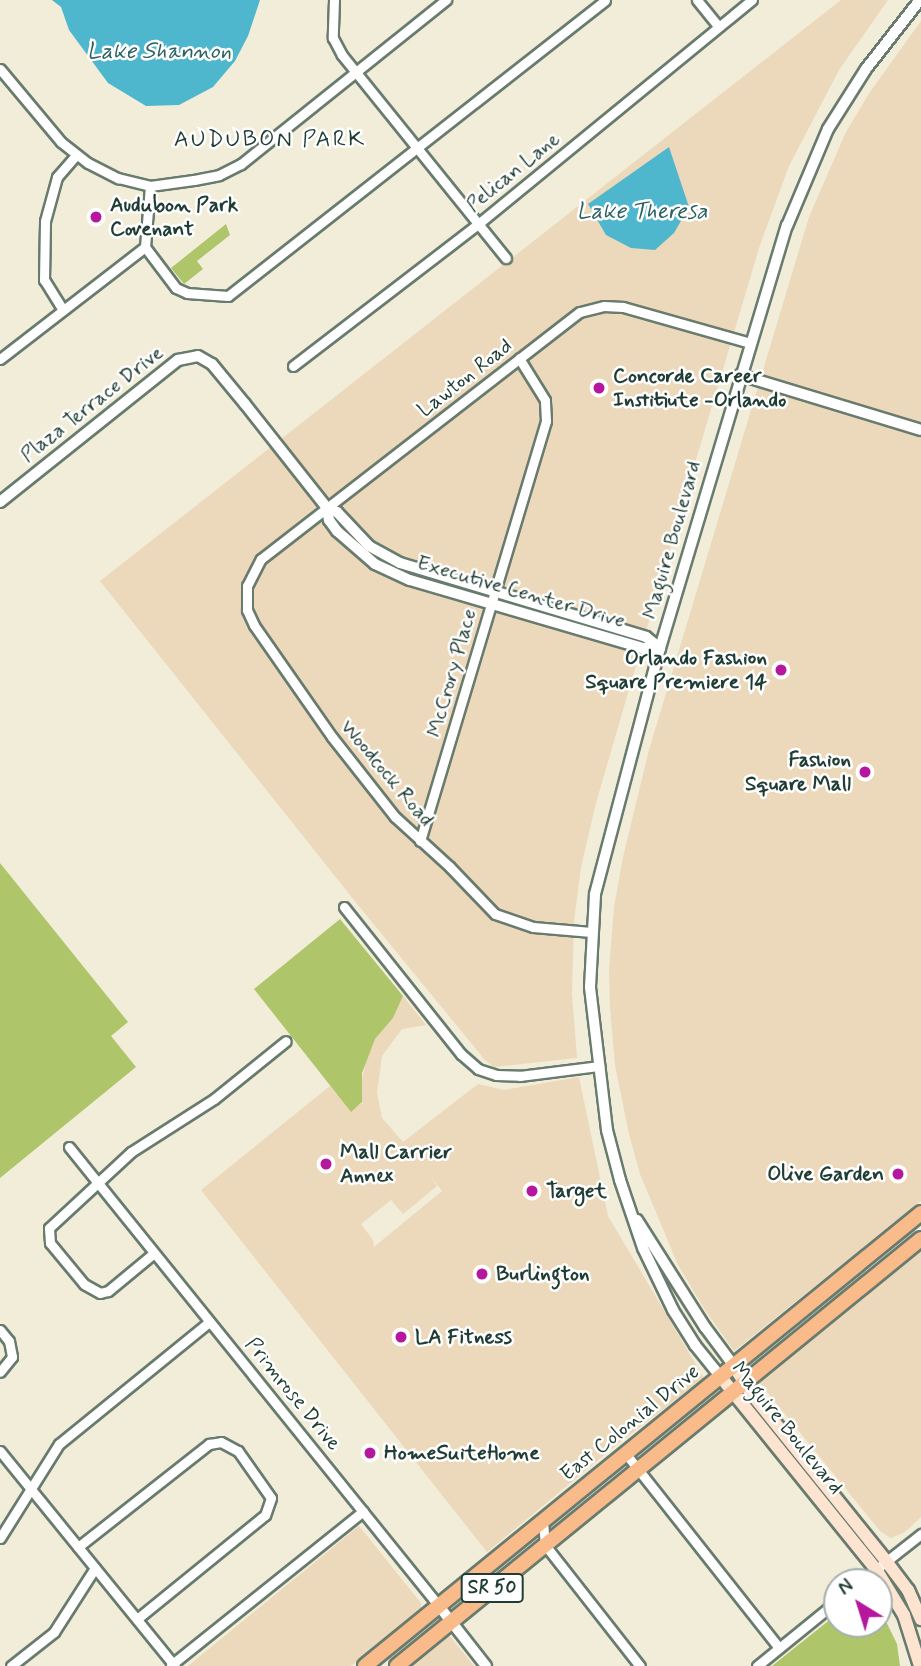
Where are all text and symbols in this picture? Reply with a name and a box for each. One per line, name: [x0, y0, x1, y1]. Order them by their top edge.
water label: Lake Shannon: [87, 38, 231, 66]
district label: AUDUBON PARK: [178, 126, 362, 154]
street label: Pelican Lane: [460, 126, 566, 218]
place label: Audubon Park Covenant: [110, 192, 238, 242]
water label: Lake Theresa: [574, 198, 710, 226]
marker: Audubon Park Covenant: [88, 209, 104, 225]
street label: Lawton Road: [413, 333, 517, 423]
street label: Plaza Terrace Drive: [16, 341, 168, 467]
place label: Concorde Career Institiute -Orlando: [613, 363, 786, 413]
marker: Concorde Career Institiute -Orlando: [591, 380, 607, 396]
street label: Maguire Boulevard: [638, 460, 706, 620]
street label: Executive Center Drive: [416, 551, 626, 633]
street label: McCrory Place: [422, 607, 482, 739]
place label: Orlando Fashion Square Premiere 14: [585, 645, 767, 695]
marker: Orlando Fashion Square Premiere 14: [773, 662, 789, 678]
street label: Woodcock Road: [335, 715, 439, 831]
place label: Fashion Square Mall: [745, 747, 851, 797]
marker: Fashion Square Mall: [857, 764, 873, 780]
place label: Mall Carrier Annex: [340, 1139, 452, 1189]
marker: Mall Carrier Annex: [318, 1156, 334, 1172]
place label: Olive Garden: [769, 1161, 884, 1187]
marker: Olive Garden: [890, 1166, 906, 1182]
place label: Target: [546, 1178, 607, 1204]
marker: Target: [524, 1183, 540, 1199]
place label: Burlington: [496, 1261, 590, 1287]
marker: Burlington: [474, 1266, 490, 1282]
place label: LA Fitness: [415, 1324, 515, 1350]
marker: LA Fitness: [393, 1329, 409, 1345]
street label: Primrose Drive: [240, 1333, 346, 1455]
street label: Maguire Boulevard: [727, 1358, 847, 1498]
street label: East Colonial Drive: [556, 1360, 704, 1486]
place label: HomeSuiteHome: [384, 1440, 540, 1466]
marker: HomeSuiteHome: [362, 1445, 378, 1461]
north arrow: [823, 1568, 893, 1638]
road number: SR 50: [461, 1572, 524, 1604]
text: N: [833, 1574, 859, 1601]

